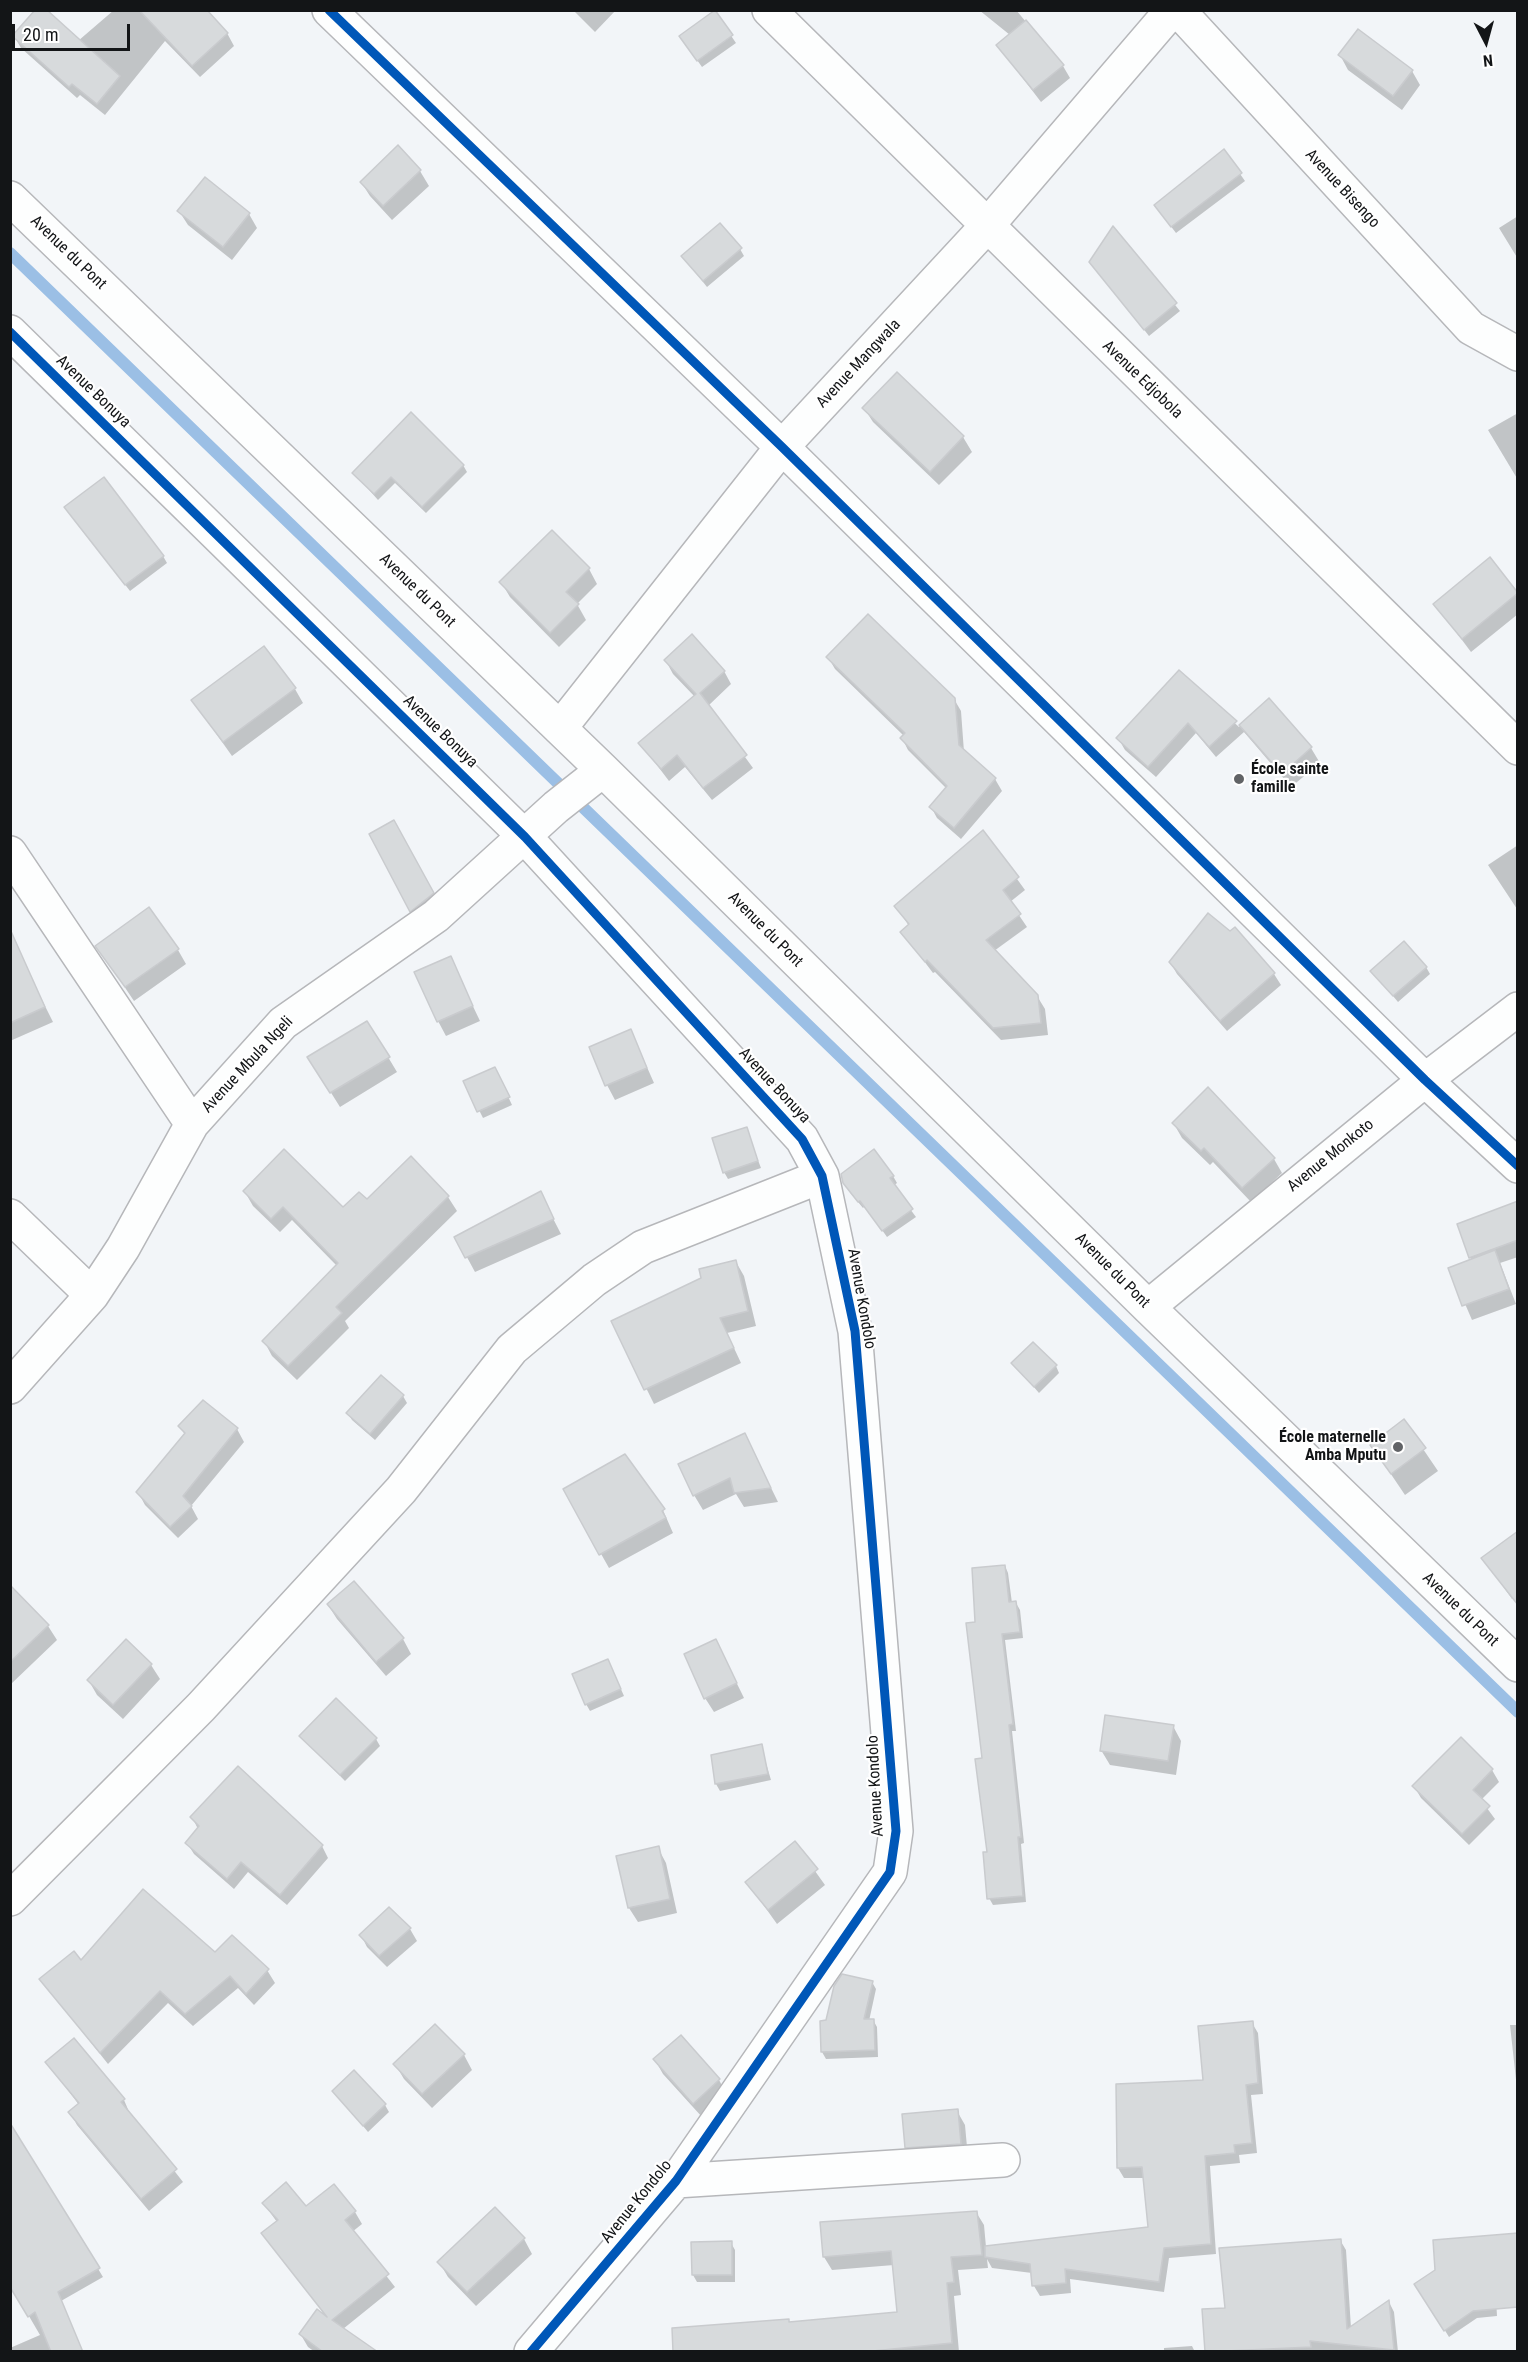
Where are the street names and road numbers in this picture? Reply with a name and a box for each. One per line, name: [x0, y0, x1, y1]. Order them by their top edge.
street label: Avenue Bisengo: [1301, 146, 1383, 232]
street label: Avenue du Pont: [26, 212, 110, 294]
street label: Avenue Mangwala: [813, 316, 905, 412]
street label: Avenue Edjobola: [1098, 337, 1186, 423]
street label: Avenue Bonuya: [52, 352, 134, 432]
street label: Avenue du Pont: [375, 550, 459, 632]
street label: Avenue Bonuya: [399, 692, 481, 772]
street label: Avenue du Pont: [723, 888, 807, 972]
street label: Avenue Mbula Ngeli: [198, 1013, 298, 1117]
street label: Avenue Bonuya: [734, 1044, 814, 1128]
street label: Avenue Monkoto: [1284, 1115, 1378, 1197]
street label: Avenue du Pont: [1070, 1229, 1154, 1313]
street label: Avenue Kondolo: [843, 1247, 879, 1351]
street label: Avenue du Pont: [1418, 1569, 1502, 1651]
street label: Avenue Kondolo: [864, 1735, 888, 1837]
street label: Avenue Kondolo: [598, 2156, 676, 2248]

